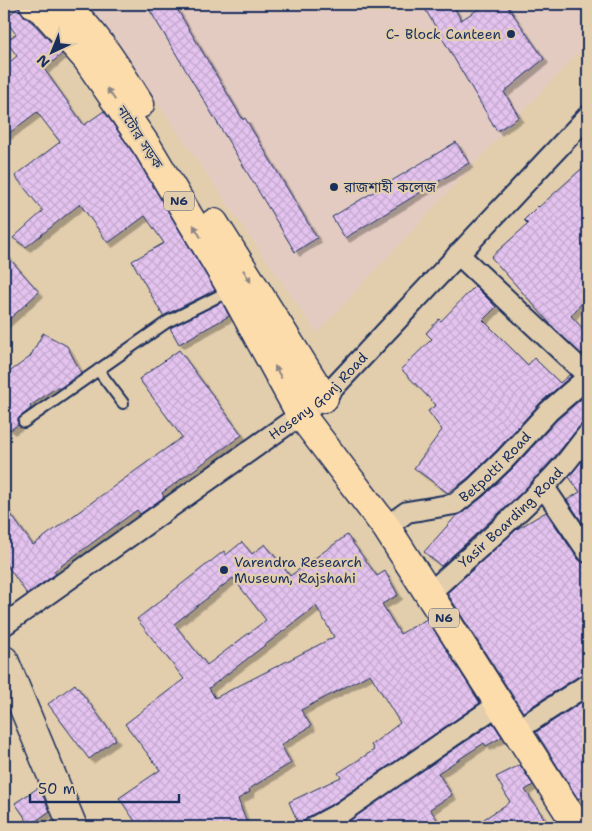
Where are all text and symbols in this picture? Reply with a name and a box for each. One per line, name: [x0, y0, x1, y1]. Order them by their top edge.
place label: C- Block Canteen: [386, 25, 501, 43]
north arrow: [28, 28, 78, 78]
marker: C- Block Canteen: [505, 28, 517, 40]
text: N: [33, 51, 53, 72]
one-way arrow: [106, 87, 116, 100]
street label: নাটোর সড়ক: [112, 101, 167, 173]
place label: রাজশাহী কলেজ: [343, 178, 437, 196]
marker: রাজশাহী কলেজ: [328, 181, 340, 193]
road number: N6: [164, 192, 194, 210]
one-way arrow: [193, 224, 202, 237]
one-way arrow: [242, 269, 252, 282]
street label: Hoseny Gonj Road: [265, 348, 371, 444]
one-way arrow: [273, 365, 282, 379]
street label: Betpotti Road: [455, 428, 535, 506]
street label: Yasir Boarding Road: [454, 463, 567, 571]
place label: Varendra Research Museum, Rajshahi: [234, 553, 362, 587]
marker: Varendra Research Museum, Rajshahi: [218, 564, 230, 576]
road number: N6: [429, 608, 459, 628]
scale bar: [30, 771, 179, 803]
text: 50 m: [38, 779, 76, 799]

